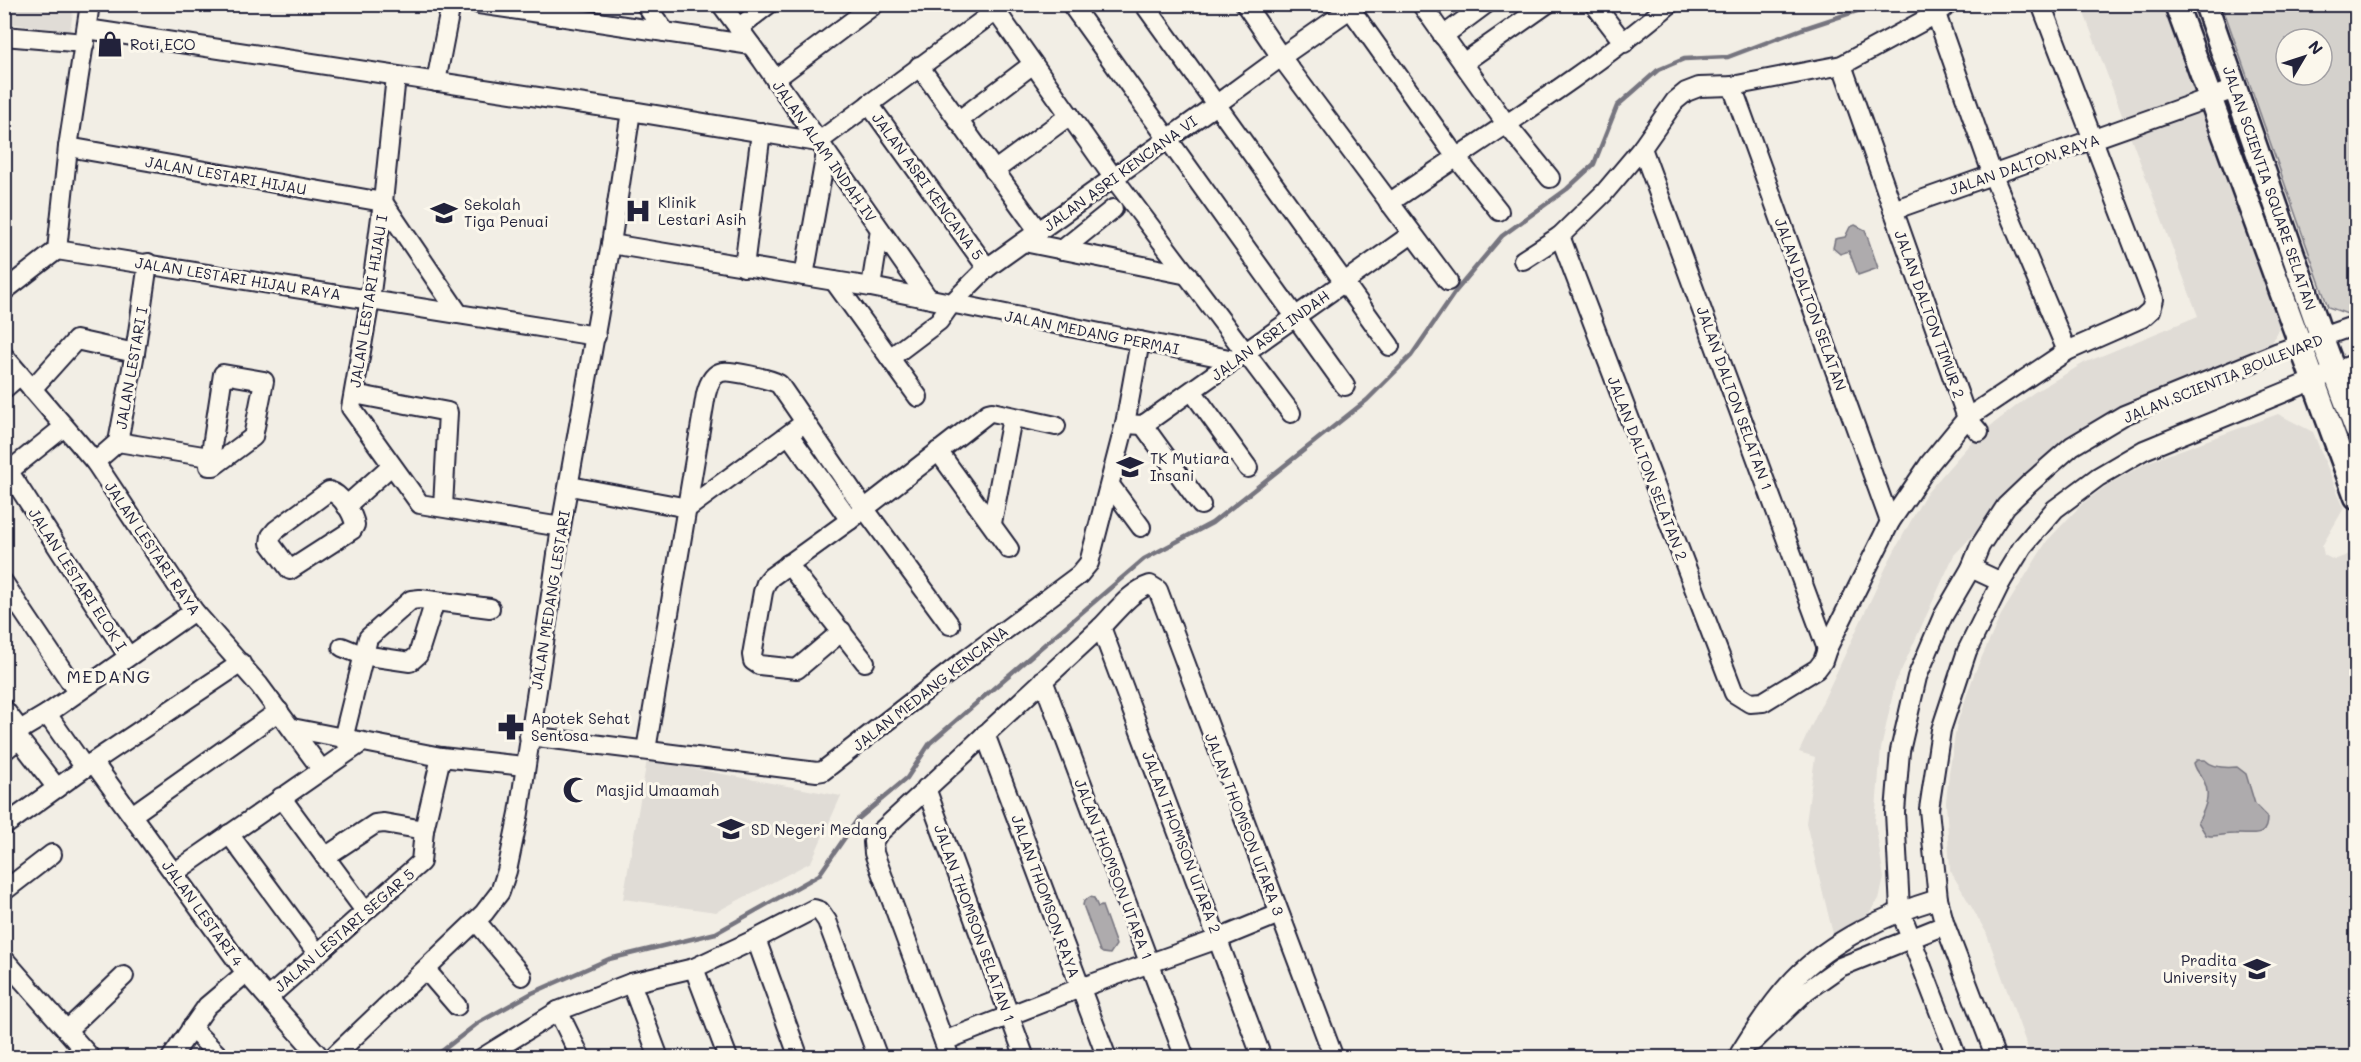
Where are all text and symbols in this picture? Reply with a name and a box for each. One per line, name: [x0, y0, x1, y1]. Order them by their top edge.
north arrow: [2274, 27, 2334, 87]
shop icon: Roti ECO: [95, 29, 125, 59]
place label: Roti ECO: [130, 34, 196, 54]
text: N: [2304, 36, 2328, 59]
street label: JALAN SCIENTIA SQUARE SELATAN: [2219, 63, 2321, 313]
street label: JALAN ALAM INDAH IV: [769, 76, 881, 226]
street label: JALAN ASRI KENCANA 5: [868, 108, 988, 264]
street label: JALAN ASRI KENCANA VI: [1039, 110, 1201, 235]
street label: JALAN DALTON RAYA: [1946, 129, 2102, 199]
street label: JALAN LESTARI HIJAU: [144, 151, 308, 199]
place label: Klinik Lestari Asih: [658, 192, 746, 229]
place label: Sekolah Tiga Penuai: [464, 194, 549, 231]
hospital icon: Klinik Lestari Asih: [623, 196, 653, 226]
school or university icon: Sekolah Tiga Penuai: [429, 198, 459, 228]
street label: JALAN LESTARI HIJAU I: [344, 213, 392, 389]
street label: JALAN DALTON SELATAN: [1770, 215, 1852, 393]
street label: JALAN DALTON TIMUR 2: [1890, 227, 1970, 401]
street label: JALAN LESTARI HIJAU RAYA: [134, 252, 342, 304]
street label: JALAN ASRI INDAH: [1207, 285, 1333, 385]
street label: JALAN DALTON SELATAN 1: [1692, 303, 1778, 493]
street label: JALAN LESTARI I: [110, 305, 152, 431]
street label: JALAN MEDANG PERMAI: [1003, 305, 1181, 359]
street label: JALAN SCIENTIA BOULEVARD: [2120, 329, 2326, 427]
street label: JALAN DALTON SELATAN 2: [1604, 373, 1692, 563]
place label: TK Mutiara Insani: [1150, 448, 1230, 485]
school or university icon: TK Mutiara Insani: [1115, 452, 1145, 482]
street label: JALAN LESTARI RAYA: [101, 477, 205, 619]
street label: JALAN LESTARI ELOK I: [24, 504, 132, 655]
street label: JALAN MEDANG LESTARI: [526, 509, 574, 691]
street label: JALAN MEDANG KENCANA: [848, 621, 1012, 755]
district label: MEDANG: [66, 664, 152, 688]
place label: Apotek Sehat Sentosa: [531, 708, 630, 745]
pharmacy icon: Apotek Sehat Sentosa: [496, 712, 526, 742]
street label: JALAN THOMSON UTARA 3: [1201, 730, 1289, 918]
street label: JALAN THOMSON UTARA 2: [1138, 748, 1226, 936]
mosque icon: Masjid Umaamah: [561, 775, 591, 805]
street label: JALAN THOMSON UTARA 1: [1070, 776, 1158, 962]
place label: Masjid Umaamah: [596, 780, 719, 800]
street label: JALAN THOMSON RAYA: [1007, 812, 1085, 980]
school or university icon: SD Negeri Medang: [716, 814, 746, 844]
place label: SD Negeri Medang: [751, 819, 887, 839]
street label: JALAN THOMSON SELATAN 1: [930, 822, 1020, 1024]
street label: JALAN LESTARI 4: [158, 856, 248, 970]
street label: JALAN LESTARI SEGAR 5: [270, 864, 418, 996]
place label: Pradita University: [2163, 950, 2237, 987]
school or university icon: Pradita University: [2242, 954, 2272, 984]

